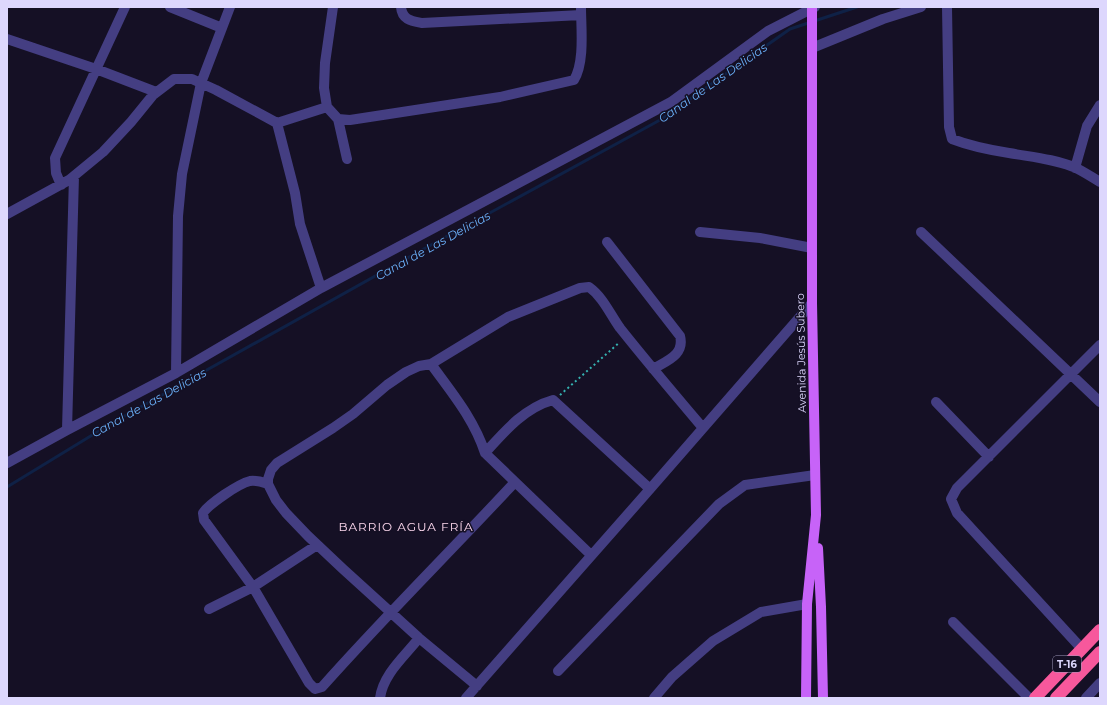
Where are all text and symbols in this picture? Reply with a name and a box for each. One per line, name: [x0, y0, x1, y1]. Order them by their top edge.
water label: Canal de Las Delicias: [655, 39, 770, 126]
water label: Canal de Las Delicias: [373, 208, 493, 283]
street label: Avenida Jesús Subero: [793, 293, 809, 413]
water label: Canal de Las Delicias: [89, 365, 209, 440]
district label: BARRIO AGUA FRÍA: [338, 519, 474, 534]
road number: T-16: [1053, 656, 1081, 672]

